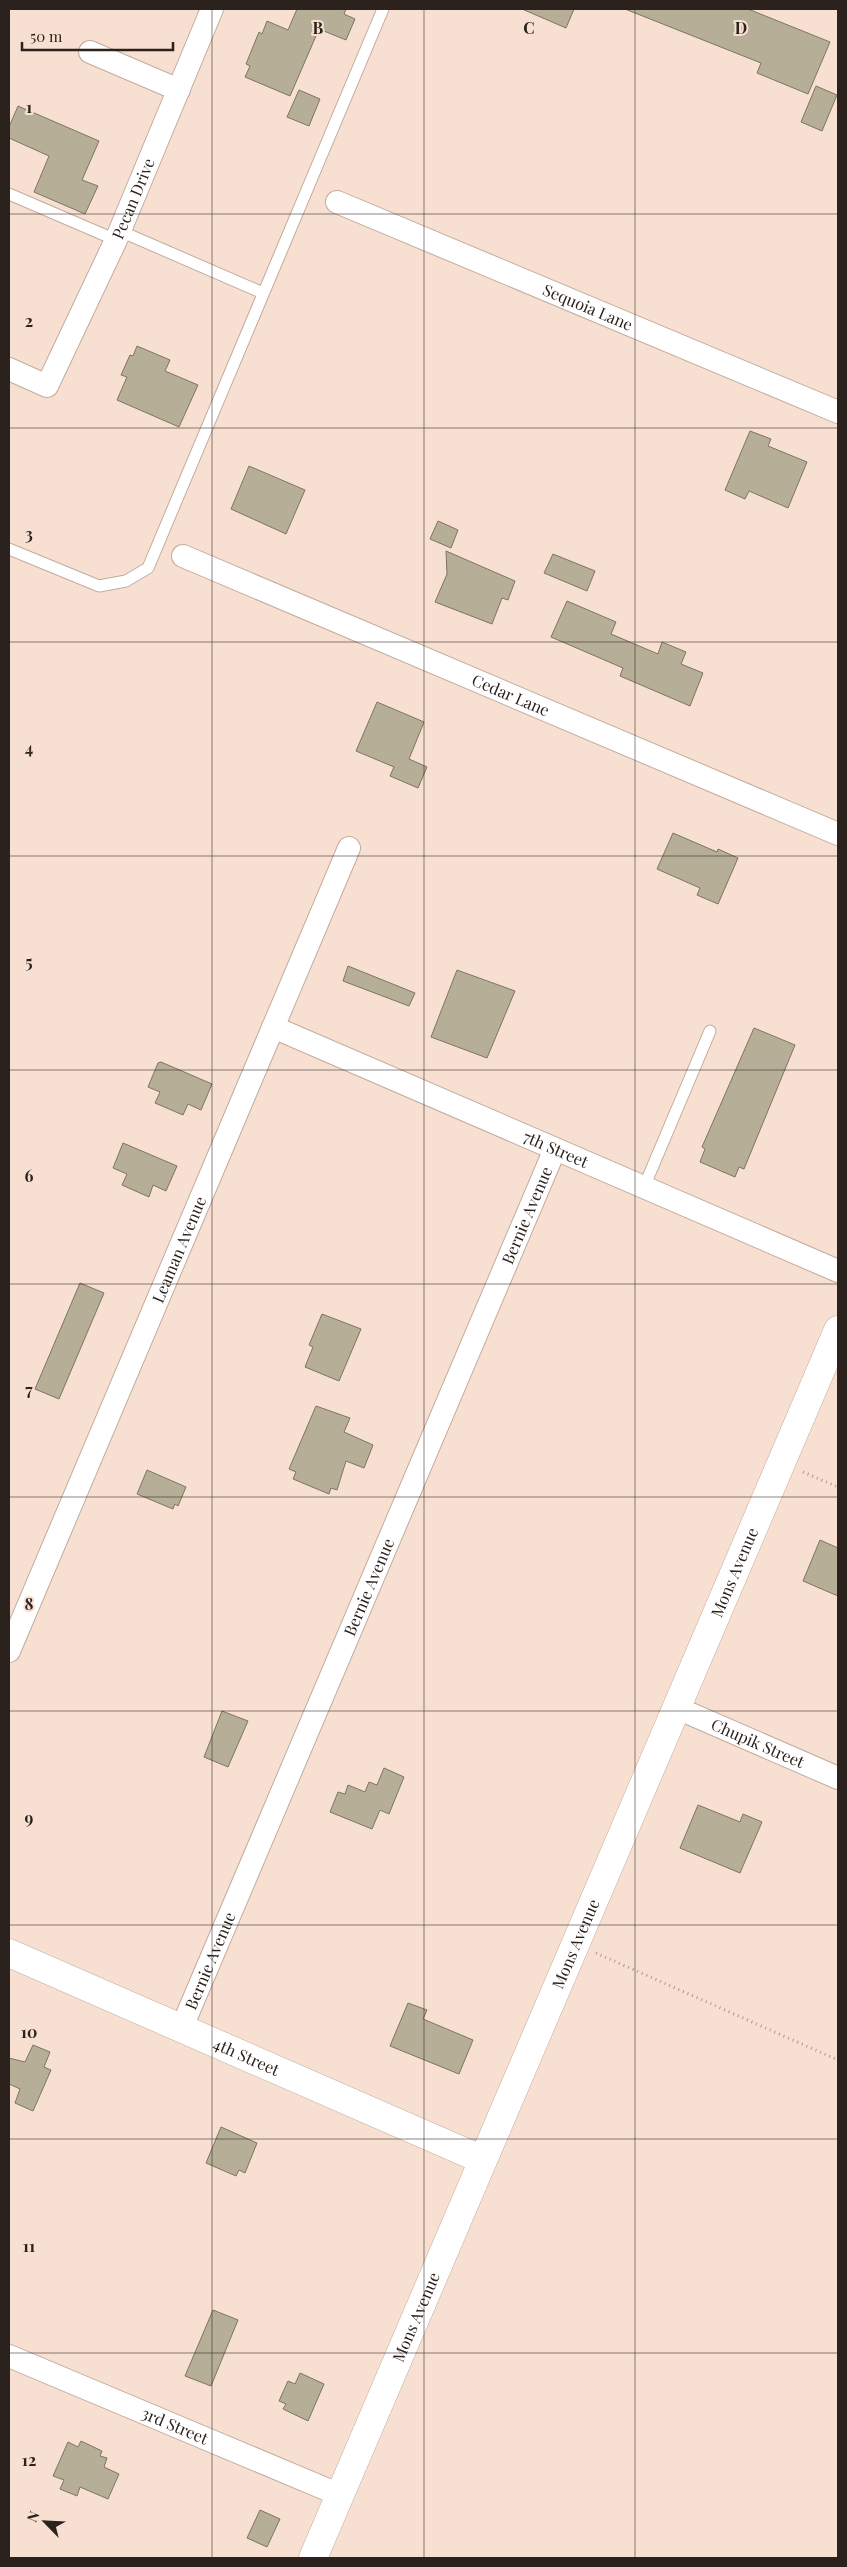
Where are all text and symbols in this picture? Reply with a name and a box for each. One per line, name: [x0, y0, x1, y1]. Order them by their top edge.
text: B: [313, 17, 324, 38]
text: C: [523, 17, 535, 38]
text: D: [735, 17, 747, 38]
scale bar: [22, 20, 174, 52]
text: 50 m: [30, 26, 63, 46]
text: 1: [26, 96, 32, 117]
street label: Pecan Drive: [107, 155, 159, 242]
street label: Sequoia Lane: [540, 279, 636, 335]
text: 2: [25, 310, 33, 331]
text: 3: [25, 523, 33, 544]
street label: Cedar Lane: [469, 669, 553, 720]
text: 4: [25, 737, 33, 758]
text: 5: [25, 951, 33, 972]
street label: 7th Street: [520, 1125, 592, 1172]
street label: Bernie Avenue: [496, 1163, 556, 1267]
text: 6: [25, 1165, 34, 1186]
street label: Leaman Avenue: [147, 1193, 210, 1306]
text: 7: [25, 1379, 33, 1400]
street label: Mons Avenue: [706, 1524, 762, 1620]
street label: Bernie Avenue: [338, 1535, 398, 1639]
text: 8: [25, 1593, 34, 1614]
street label: Chupik Street: [708, 1713, 808, 1772]
text: 9: [25, 1807, 34, 1828]
street label: Mons Avenue: [547, 1896, 604, 1992]
street label: Bernie Avenue: [180, 1909, 240, 2012]
text: 10: [21, 2021, 37, 2042]
street label: 4th Street: [210, 2033, 283, 2080]
text: 11: [23, 2235, 35, 2256]
street label: Mons Avenue: [387, 2269, 444, 2365]
street label: 3rd Street: [139, 2402, 212, 2449]
text: 12: [22, 2449, 36, 2470]
north arrow: [20, 2497, 70, 2547]
text: N: [22, 2508, 43, 2525]

